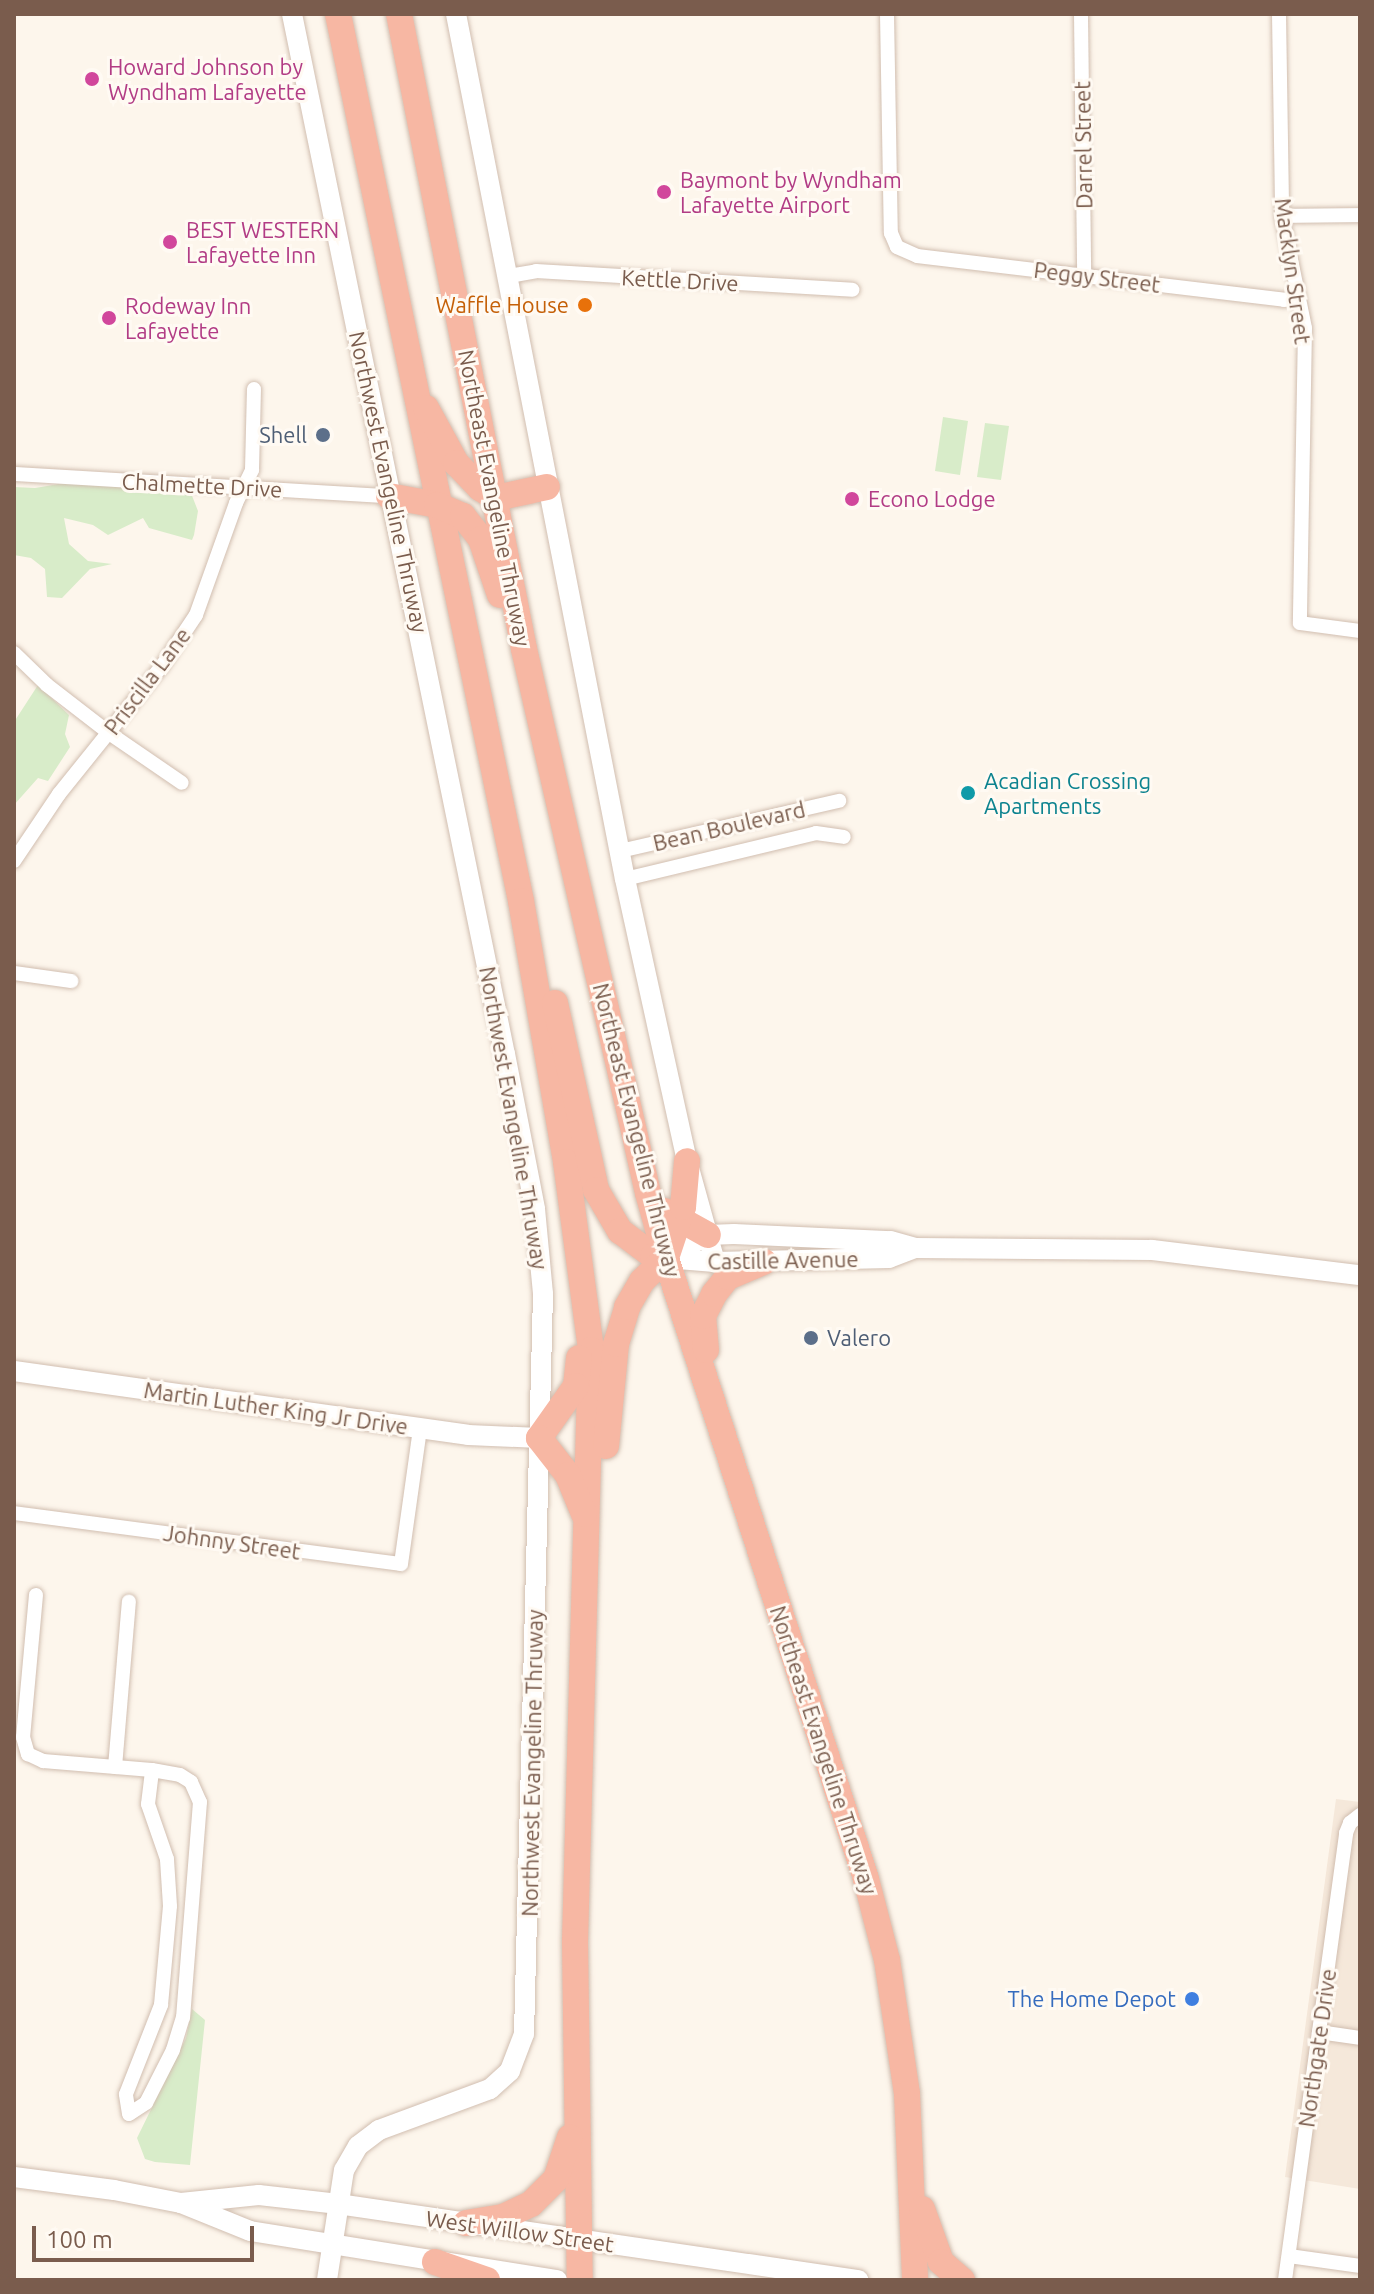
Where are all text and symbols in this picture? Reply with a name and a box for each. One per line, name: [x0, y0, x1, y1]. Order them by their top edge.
place label: Howard Johnson by Wyndham Lafayette: [108, 53, 307, 104]
marker: Howard Johnson by Wyndham Lafayette: [83, 70, 101, 88]
street label: Darrel Street: [1069, 81, 1097, 209]
place label: Baymont by Wyndham Lafayette Airport: [680, 166, 902, 218]
marker: Baymont by Wyndham Lafayette Airport: [655, 183, 673, 201]
street label: Macklyn Street: [1270, 196, 1316, 346]
place label: BEST WESTERN Lafayette Inn: [186, 216, 339, 268]
marker: BEST WESTERN Lafayette Inn: [161, 233, 179, 251]
street label: Peggy Street: [1032, 256, 1162, 298]
street label: Kettle Drive: [621, 264, 739, 296]
place label: Rodeway Inn Lafayette: [125, 292, 251, 344]
place label: Waffle House: [436, 292, 569, 318]
marker: Waffle House: [576, 296, 594, 314]
marker: Rodeway Inn Lafayette: [100, 309, 118, 327]
street label: Northwest Evangeline Thruway: [344, 329, 434, 635]
street label: Northeast Evangeline Thruway: [453, 347, 537, 649]
place label: Shell: [259, 422, 307, 448]
marker: Shell: [314, 426, 332, 444]
street label: Chalmette Drive: [121, 468, 283, 502]
place label: Econo Lodge: [868, 486, 996, 512]
marker: Econo Lodge: [843, 490, 861, 508]
street label: Priscilla Lane: [98, 622, 196, 740]
place label: Acadian Crossing Apartments: [984, 767, 1151, 818]
marker: Acadian Crossing Apartments: [959, 784, 977, 802]
street label: Bean Boulevard: [650, 796, 808, 856]
street label: Northwest Evangeline Thruway: [474, 964, 554, 1272]
street label: Northeast Evangeline Thruway: [588, 980, 686, 1280]
street label: Castille Avenue: [707, 1245, 859, 1275]
place label: Valero: [827, 1325, 891, 1351]
marker: Valero: [802, 1329, 820, 1347]
street label: Martin Luther King Jr Drive: [142, 1376, 410, 1440]
street label: Johnny Street: [162, 1519, 302, 1565]
street label: Northeast Evangeline Thruway: [765, 1602, 883, 1898]
street label: Northwest Evangeline Thruway: [516, 1609, 548, 1917]
street label: Northgate Drive: [1293, 1967, 1341, 2129]
place label: The Home Depot: [1008, 1986, 1176, 2012]
marker: The Home Depot: [1183, 1990, 1201, 2008]
street label: West Willow Street: [424, 2205, 616, 2257]
scale bar: [36, 2210, 258, 2260]
text: 100 m: [46, 2226, 113, 2253]

